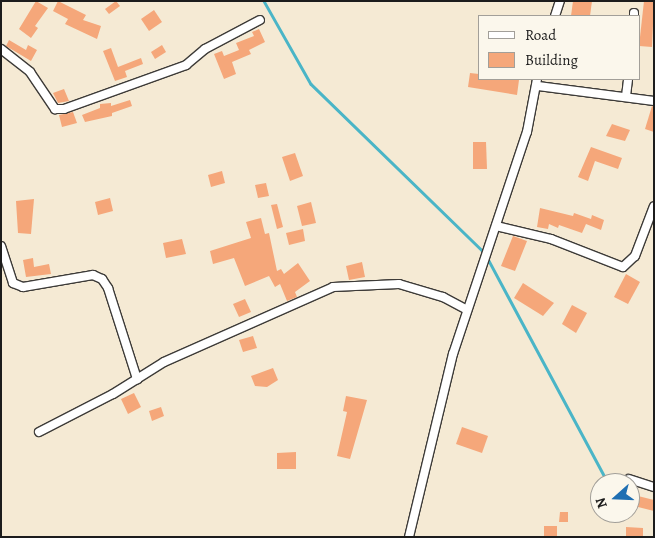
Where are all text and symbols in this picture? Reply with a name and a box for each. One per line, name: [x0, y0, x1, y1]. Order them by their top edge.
legend: [478, 15, 640, 80]
text: Road: [525, 25, 556, 45]
text: Building: [525, 50, 578, 70]
north arrow: [590, 473, 640, 523]
text: N: [591, 495, 612, 511]

